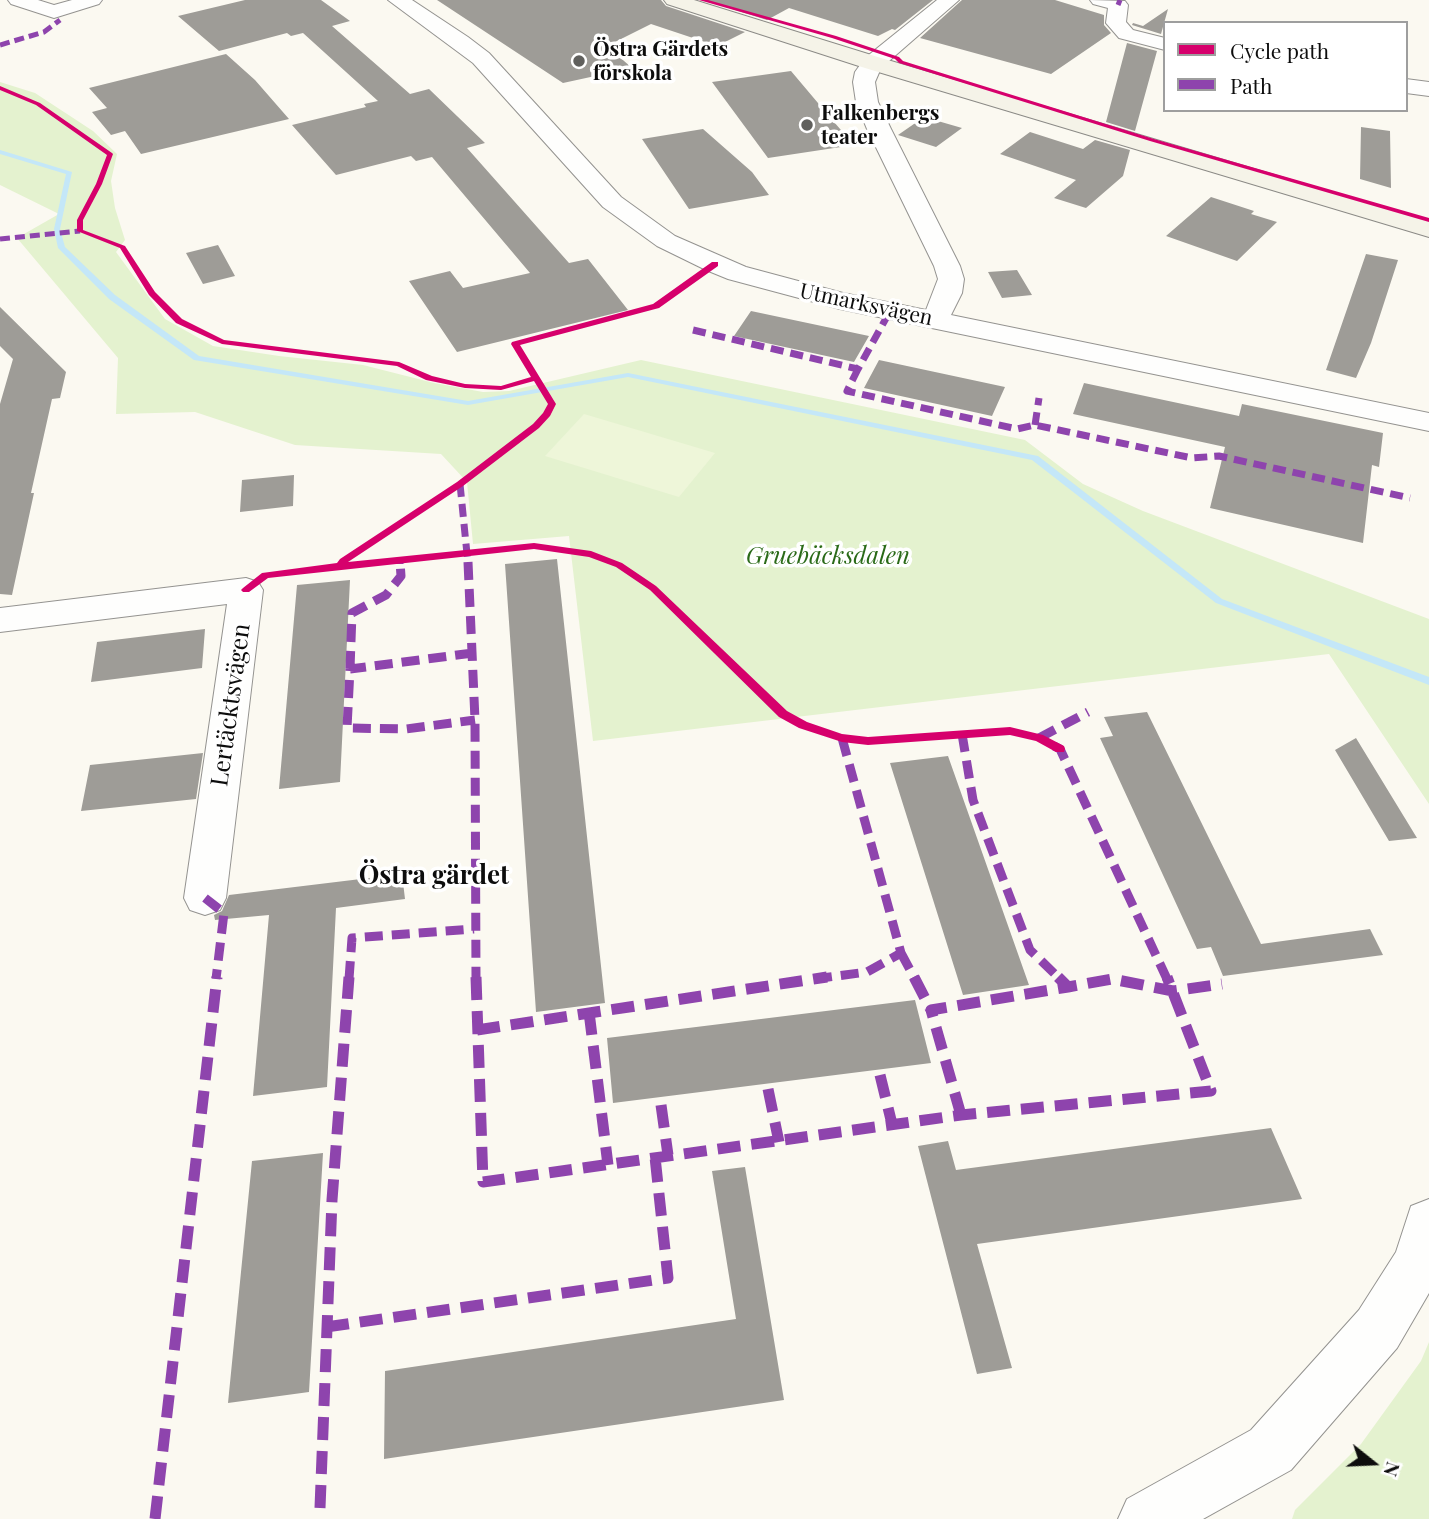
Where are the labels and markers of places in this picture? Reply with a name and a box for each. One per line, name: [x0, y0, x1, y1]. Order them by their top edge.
place label: Östra Gärdets förskola: [593, 36, 728, 86]
marker: Östra Gärdets förskola: [571, 53, 587, 69]
place label: Falkenbergs teater: [821, 100, 939, 150]
marker: Falkenbergs teater: [799, 117, 815, 133]

